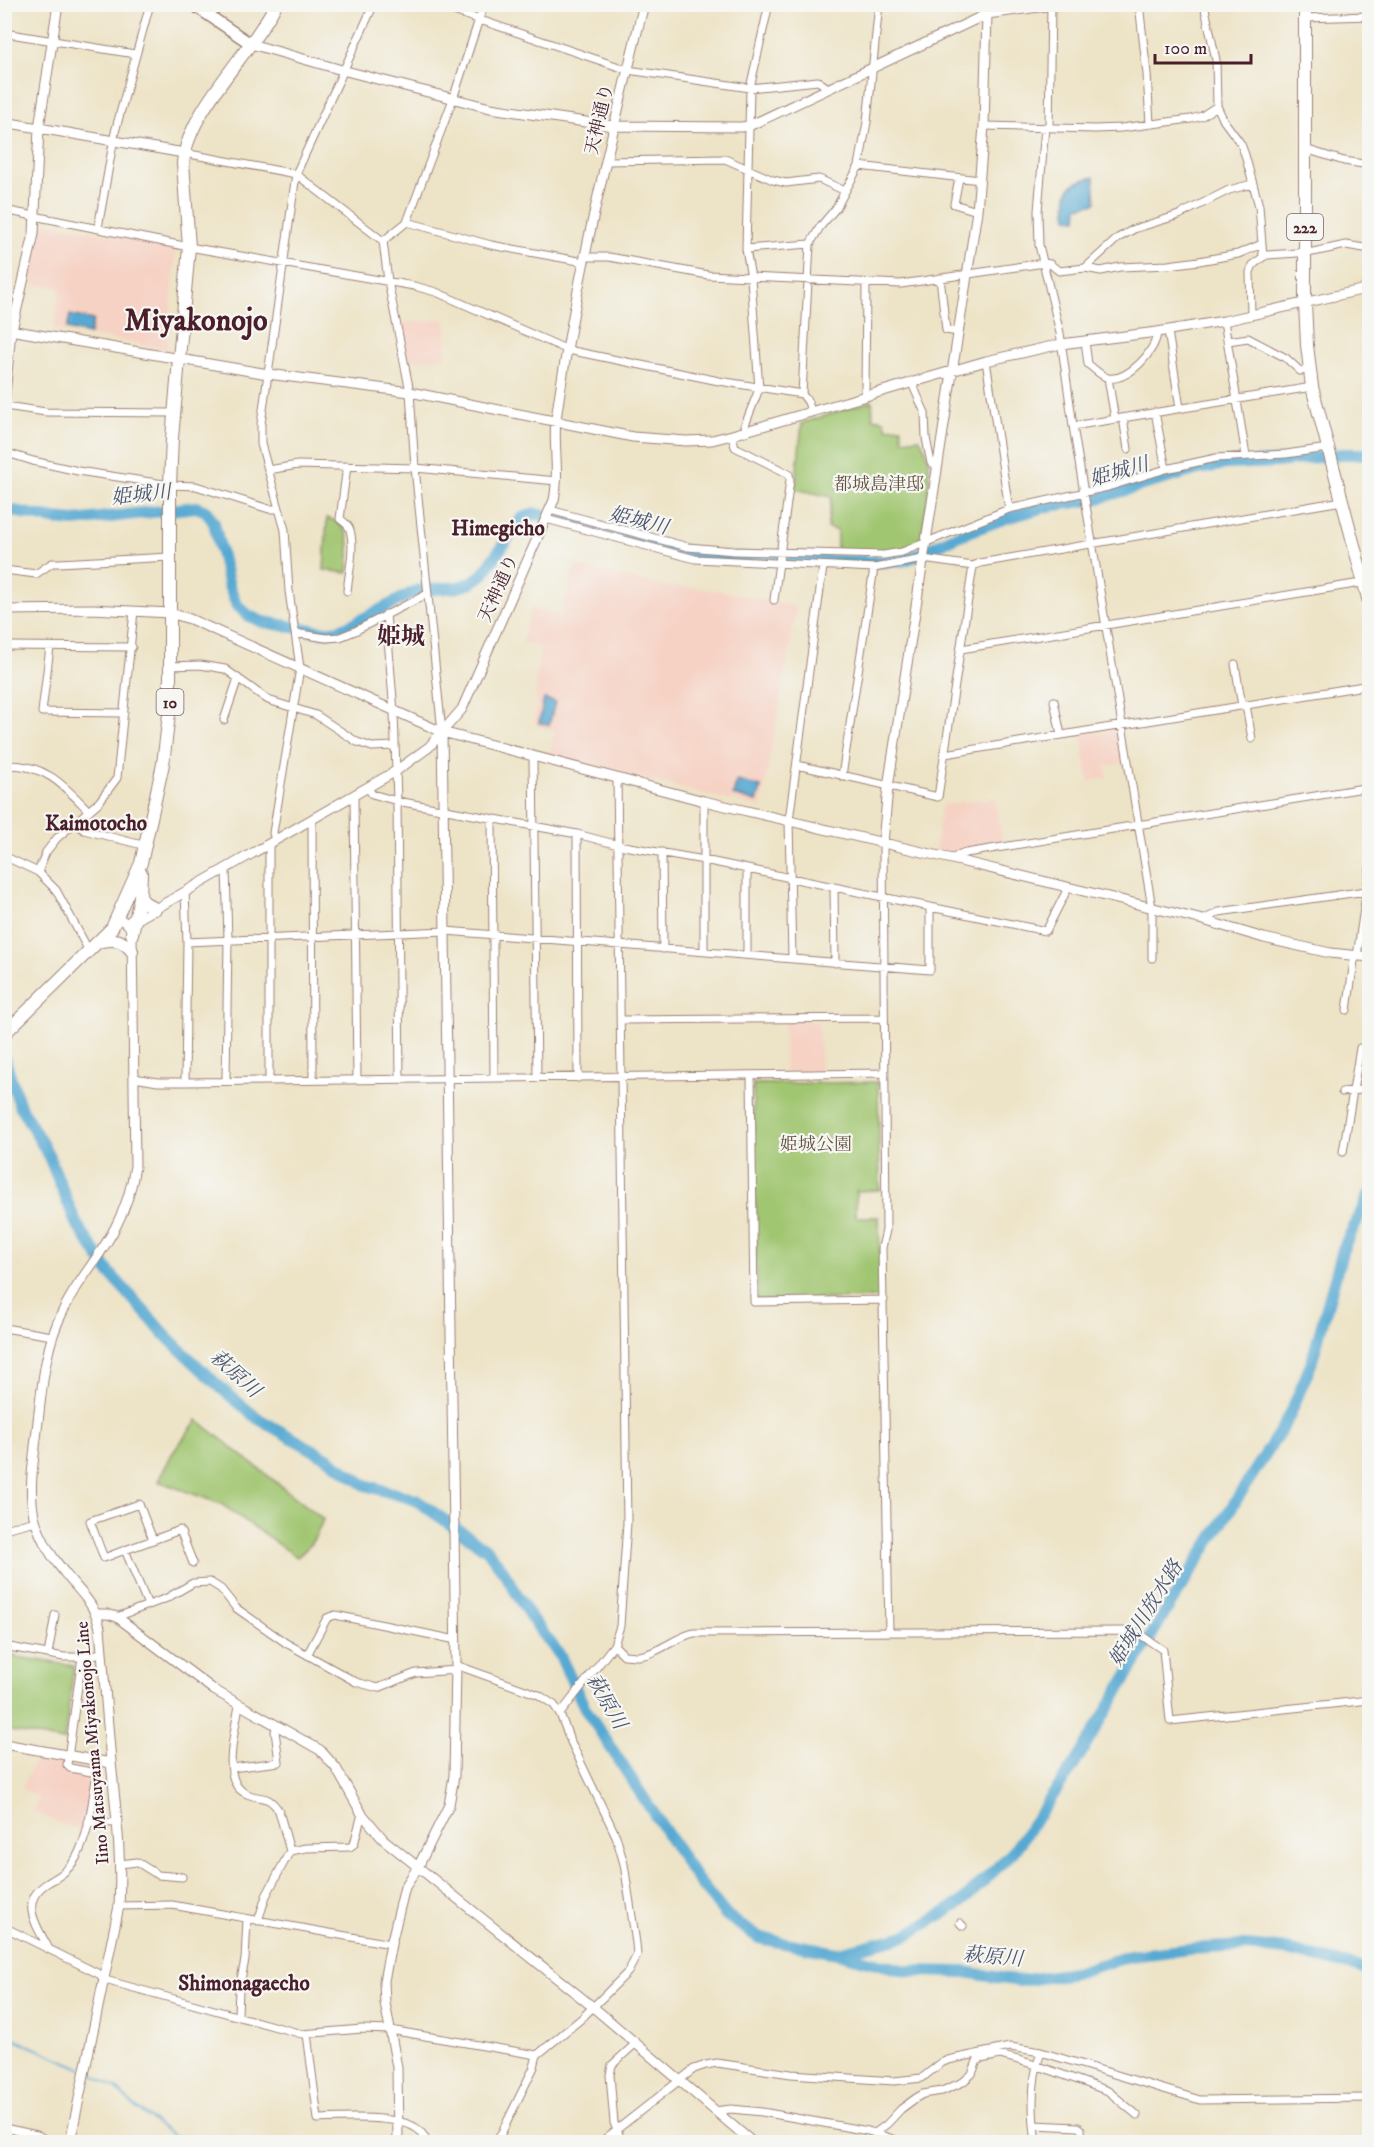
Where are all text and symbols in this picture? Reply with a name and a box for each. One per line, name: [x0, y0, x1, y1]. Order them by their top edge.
scale bar: [1155, 27, 1251, 65]
text: 100 m: [1164, 38, 1207, 60]
street label: 天神通り: [581, 82, 619, 157]
road number: 222: [1287, 214, 1323, 240]
district label: Miyakonojo: [124, 303, 268, 340]
water label: 姫城川: [1087, 452, 1154, 493]
park label: 都城島津邸: [834, 474, 924, 496]
water label: 姫城川: [110, 480, 174, 511]
water label: 姫城川: [607, 502, 673, 541]
district label: Himegicho: [451, 516, 545, 542]
street label: 天神通り: [474, 551, 524, 626]
district label: 姫城: [377, 622, 425, 652]
road number: 10: [156, 689, 184, 715]
district label: Kaimotocho: [45, 811, 147, 837]
park label: 姫城公園: [780, 1134, 852, 1156]
water label: 萩原川: [204, 1345, 267, 1405]
water label: 姫城川放水路: [1104, 1555, 1190, 1671]
street label: Iino Matsuyama Miyakonojo Line: [71, 1620, 115, 1865]
water label: 萩原川: [580, 1670, 633, 1736]
water label: 萩原川: [962, 1942, 1026, 1973]
district label: Shimonagaecho: [178, 1971, 310, 1997]

